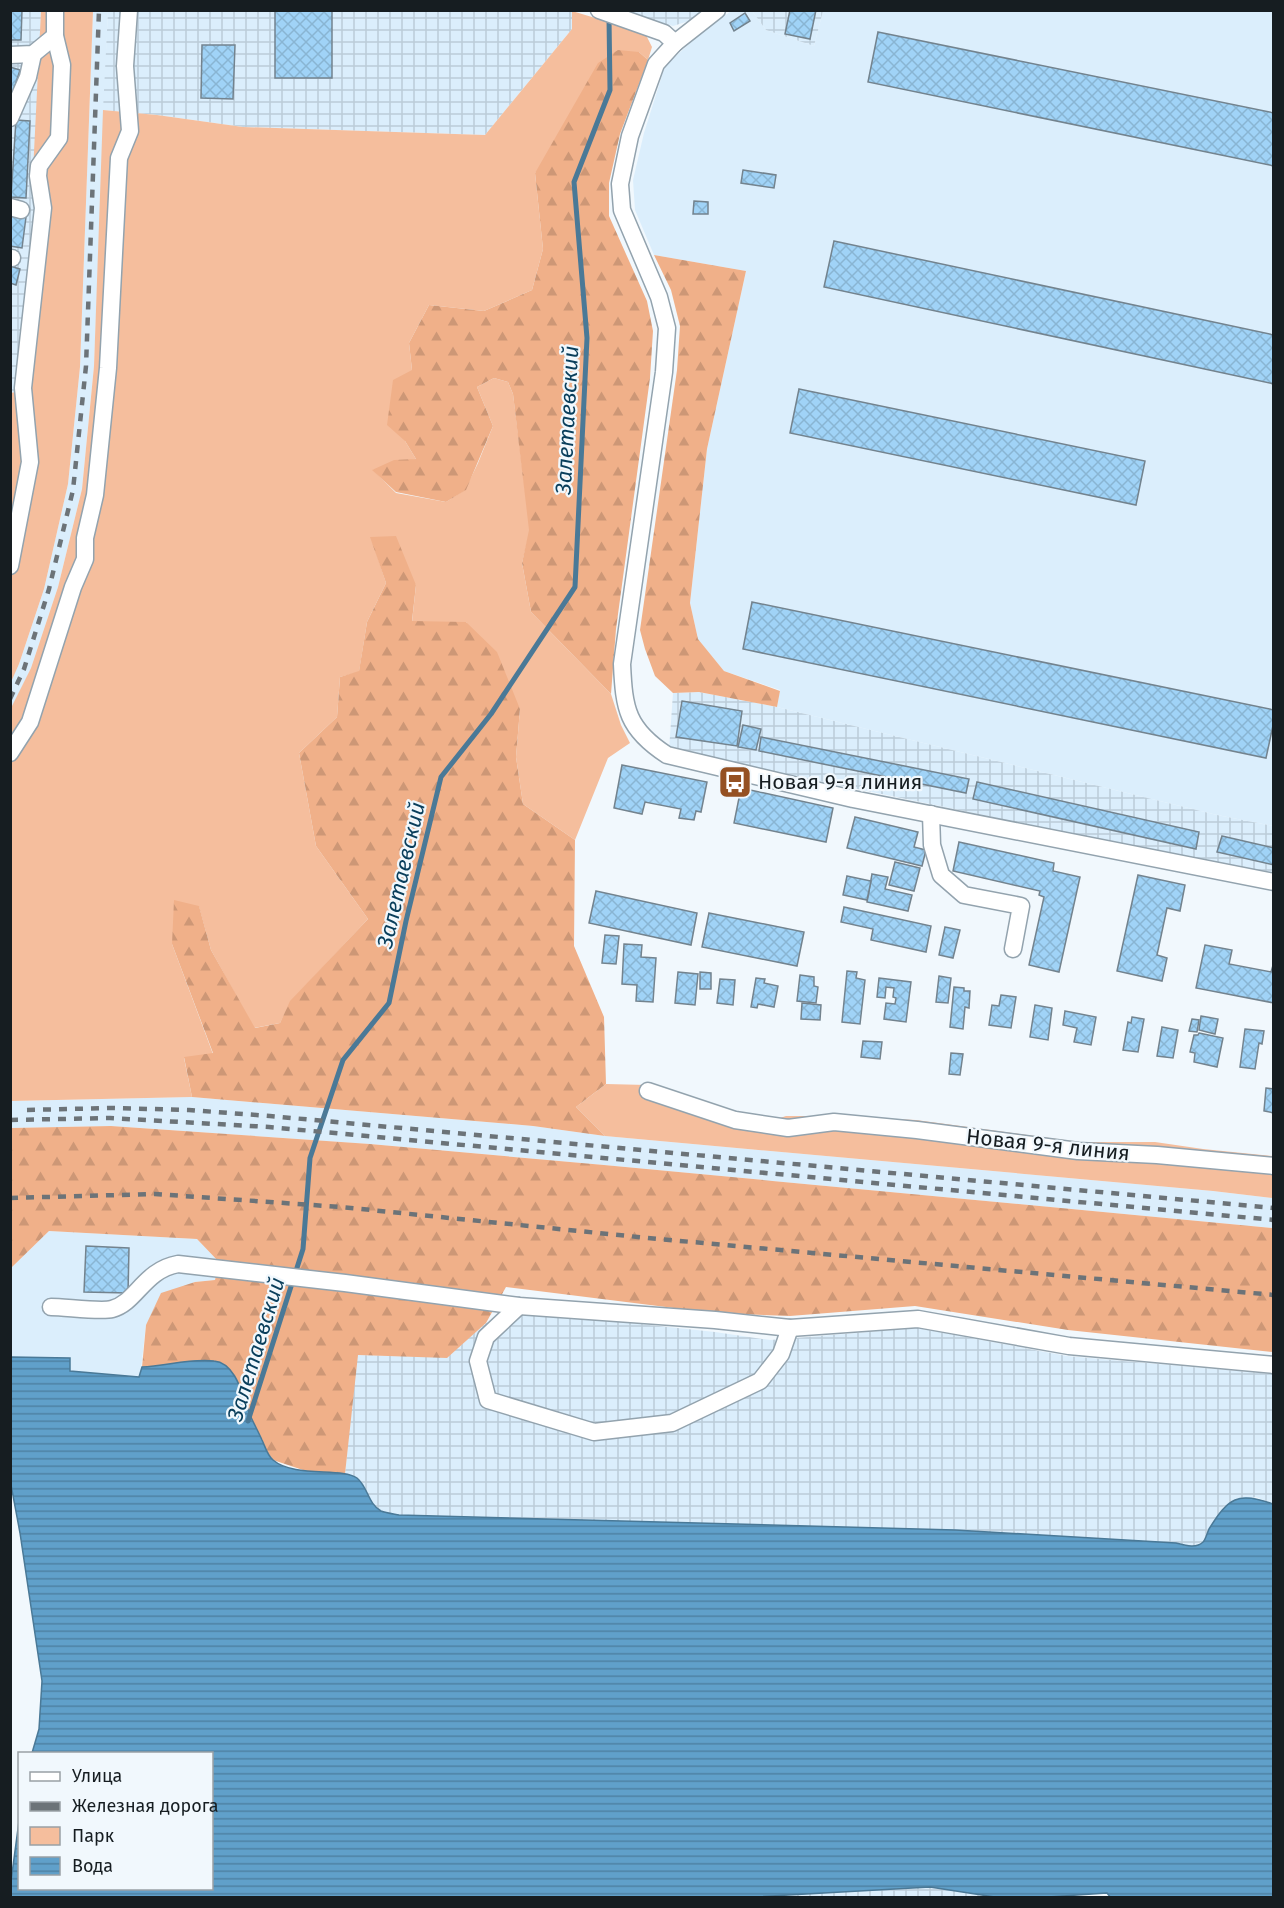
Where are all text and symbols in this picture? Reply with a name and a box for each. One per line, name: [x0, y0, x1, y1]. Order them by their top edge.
water label: Залетаевский: [550, 345, 584, 496]
bus stop icon: Новая 9-я линия: [717, 764, 753, 800]
place label: Новая 9-я линия: [758, 769, 922, 795]
water label: Залетаевский: [371, 799, 431, 952]
street label: Новая 9-я линия: [965, 1123, 1131, 1167]
water label: Залетаевский: [221, 1274, 291, 1425]
legend: [18, 1752, 213, 1890]
text: Улица: [72, 1765, 122, 1787]
text: Железная дорога: [72, 1795, 219, 1817]
text: Парк: [72, 1825, 115, 1847]
text: Вода: [72, 1855, 113, 1877]

